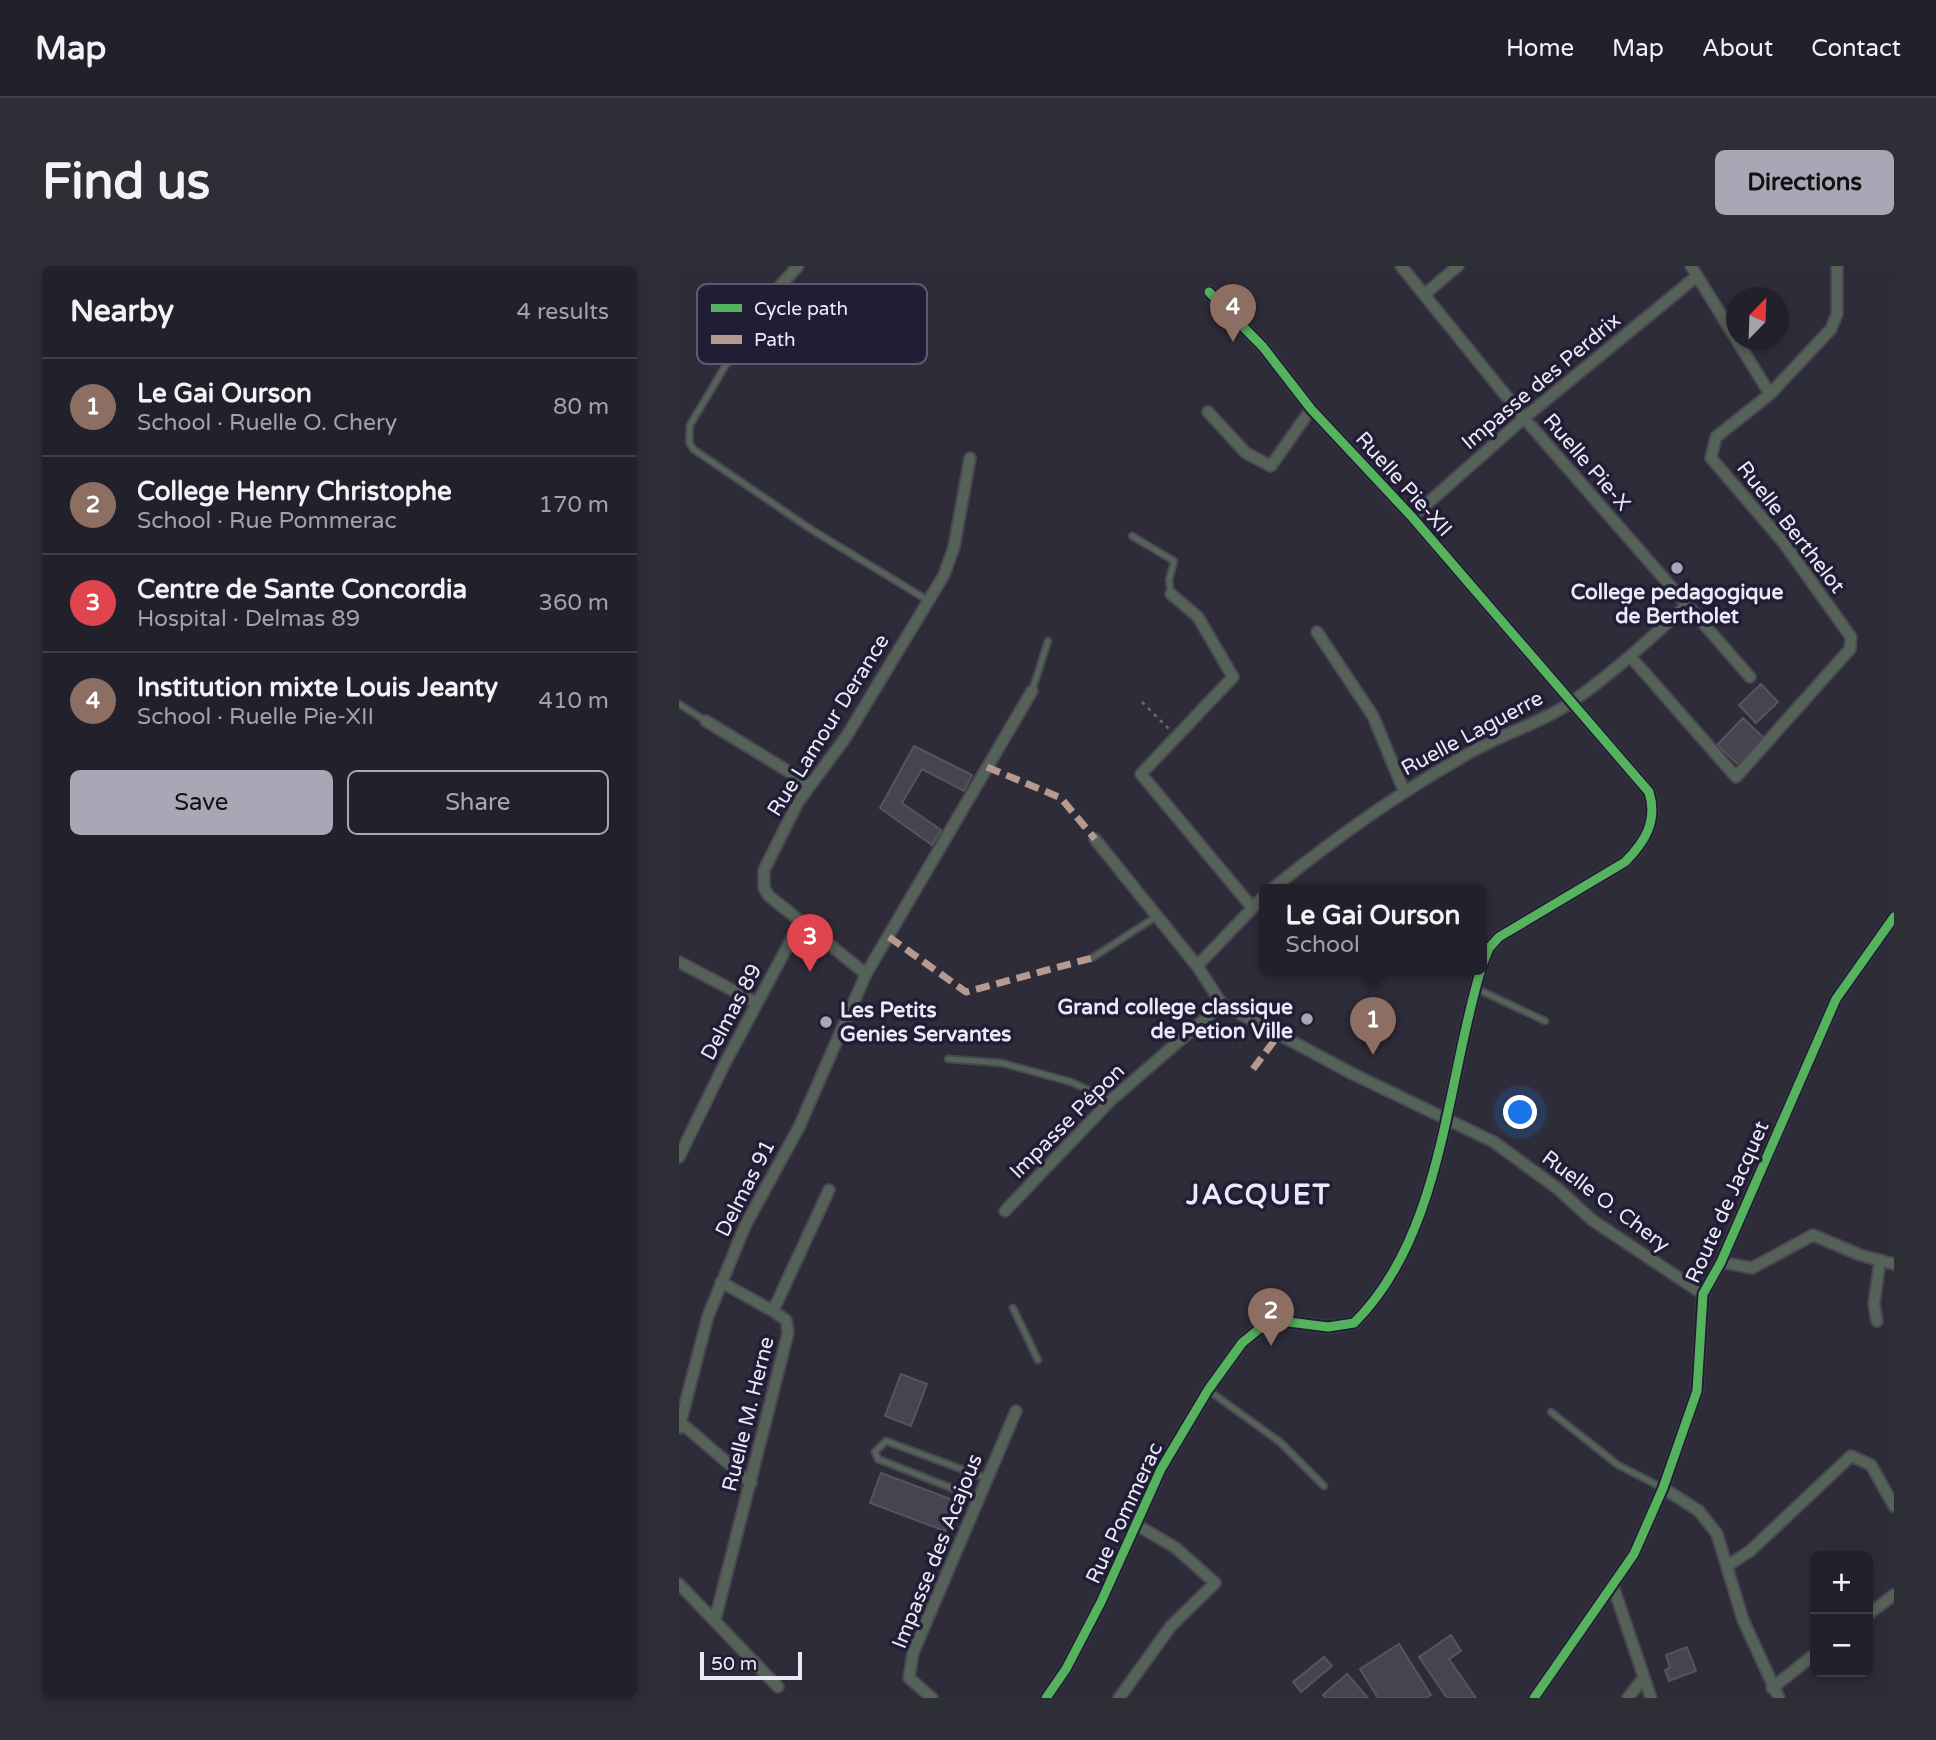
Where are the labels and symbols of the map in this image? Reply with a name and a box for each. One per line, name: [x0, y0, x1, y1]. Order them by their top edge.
legend: [697, 284, 927, 364]
pin: 4: [1210, 284, 1256, 342]
north arrow: [1726, 287, 1789, 350]
text: Cycle path: [754, 298, 848, 320]
street label: Impasse des Perdrix: [1457, 308, 1626, 455]
text: Path: [754, 329, 796, 351]
street label: Ruelle Pie-X: [1538, 409, 1636, 516]
street label: Ruelle Pie-XII: [1350, 427, 1457, 542]
street label: Ruelle Berthelot: [1731, 456, 1850, 598]
marker: College pedagogique de Bertholet: [1669, 560, 1685, 576]
place label: College pedagogique de Bertholet: [1571, 580, 1783, 629]
street label: Rue Lamour Derance: [762, 629, 895, 821]
street label: Ruelle Laguerre: [1397, 686, 1547, 781]
pin: 3: [787, 914, 833, 972]
street label: Delmas 89: [696, 960, 767, 1065]
place label: Grand college classique de Petion Ville: [1057, 995, 1293, 1044]
pin: 1: [1350, 997, 1396, 1055]
place label: Les Petits Genies Servantes: [840, 998, 1011, 1047]
marker: Grand college classique de Petion Ville: [1299, 1011, 1315, 1027]
marker: Les Petits Genies Servantes: [818, 1014, 834, 1030]
street label: Impasse Pépon: [1005, 1059, 1130, 1184]
your location: [1503, 1095, 1537, 1129]
street label: Route de Jacquet: [1680, 1117, 1774, 1287]
street label: Delmas 91: [710, 1136, 781, 1241]
street label: Ruelle O. Chery: [1537, 1145, 1675, 1258]
district label: JACQUET: [1185, 1178, 1332, 1212]
pin: 2: [1248, 1288, 1294, 1346]
street label: Ruelle M. Herne: [717, 1334, 780, 1494]
street label: Rue Pommerac: [1081, 1439, 1168, 1588]
street label: Impasse des Acajous: [887, 1450, 988, 1652]
scale bar: [700, 1649, 801, 1681]

